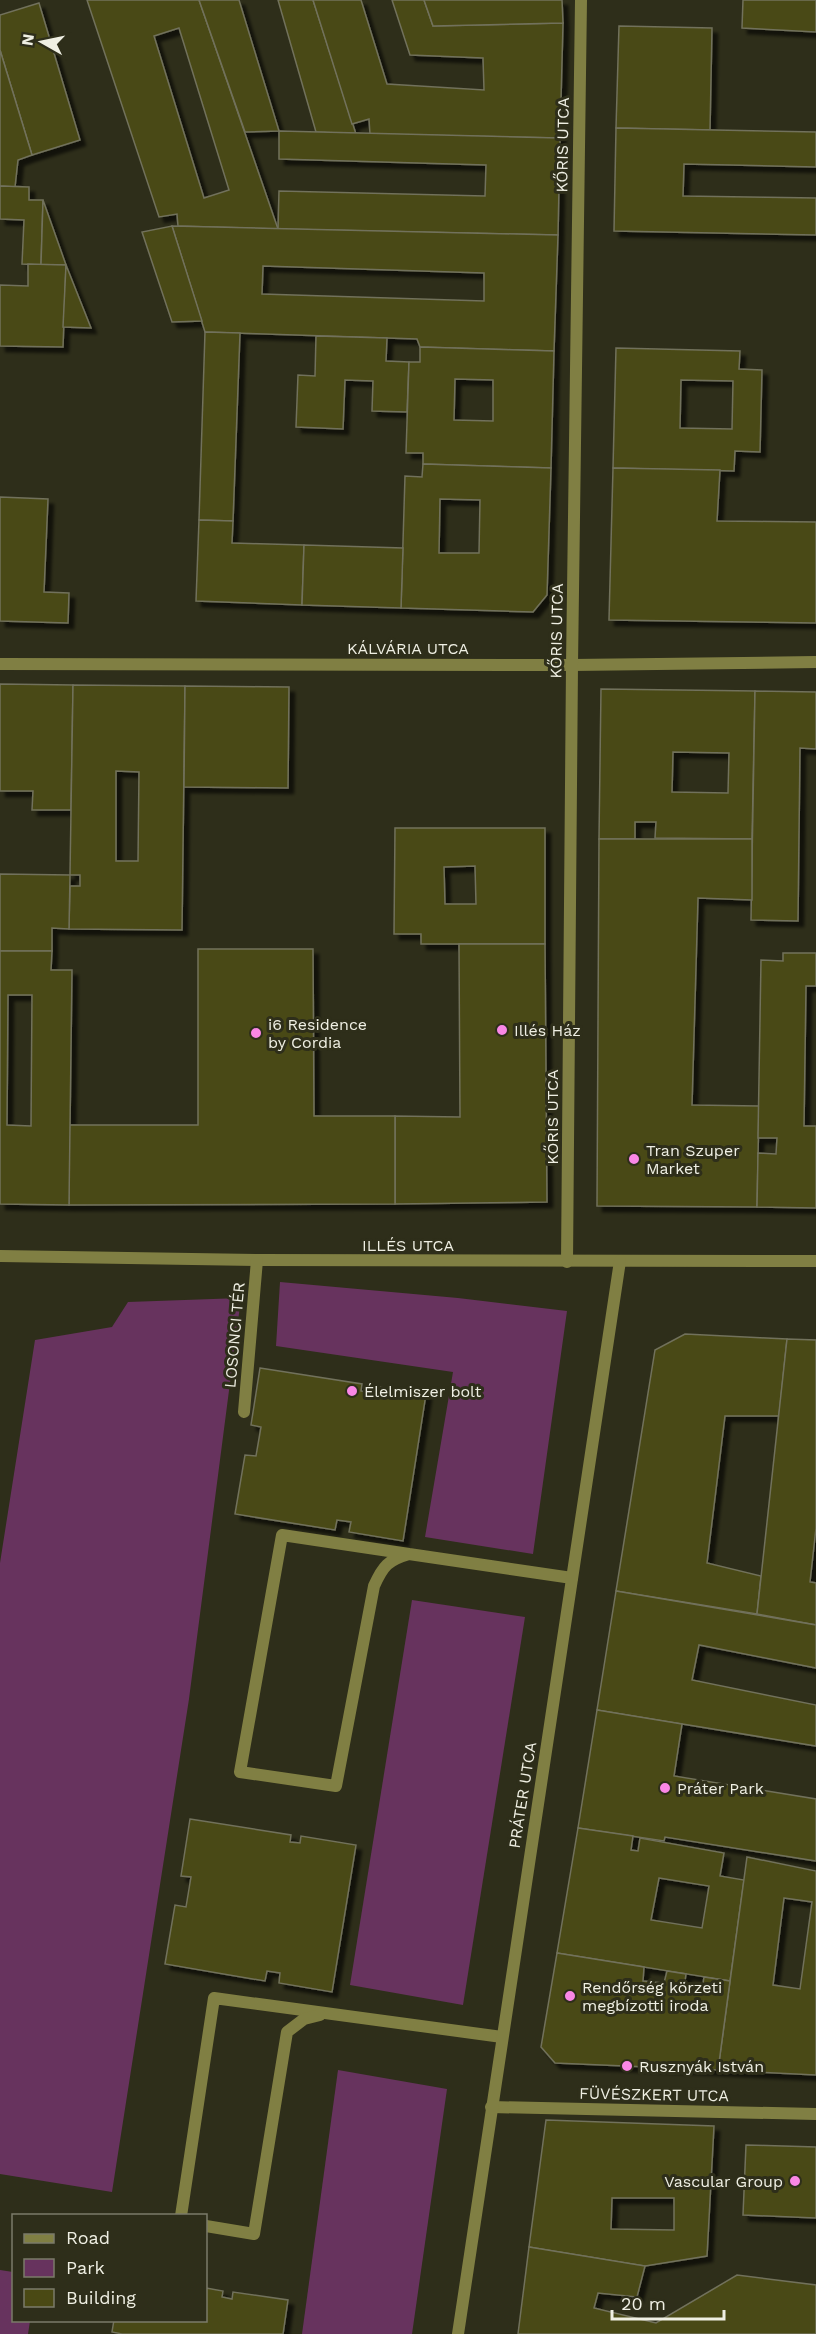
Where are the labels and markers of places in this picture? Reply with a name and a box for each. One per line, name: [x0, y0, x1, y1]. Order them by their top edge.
place label: i6 Residence by Cordia: [268, 1015, 367, 1052]
place label: Illés Ház: [514, 1021, 581, 1040]
marker: Illés Ház: [495, 1023, 509, 1037]
marker: i6 Residence by Cordia: [249, 1026, 263, 1040]
place label: Tran Szuper Market: [646, 1141, 740, 1178]
marker: Tran Szuper Market: [627, 1152, 641, 1166]
place label: Élelmiszer bolt: [364, 1382, 482, 1401]
marker: Élelmiszer bolt: [345, 1384, 359, 1398]
place label: Práter Park: [677, 1779, 764, 1798]
marker: Práter Park: [658, 1781, 672, 1795]
place label: Rendőrség körzeti megbízotti iroda: [582, 1978, 722, 2015]
marker: Rendőrség körzeti megbízotti iroda: [563, 1989, 577, 2003]
place label: Rusznyák István: [639, 2057, 764, 2076]
marker: Rusznyák István: [620, 2059, 634, 2073]
place label: Vascular Group: [664, 2172, 783, 2191]
marker: Vascular Group: [788, 2174, 802, 2188]

